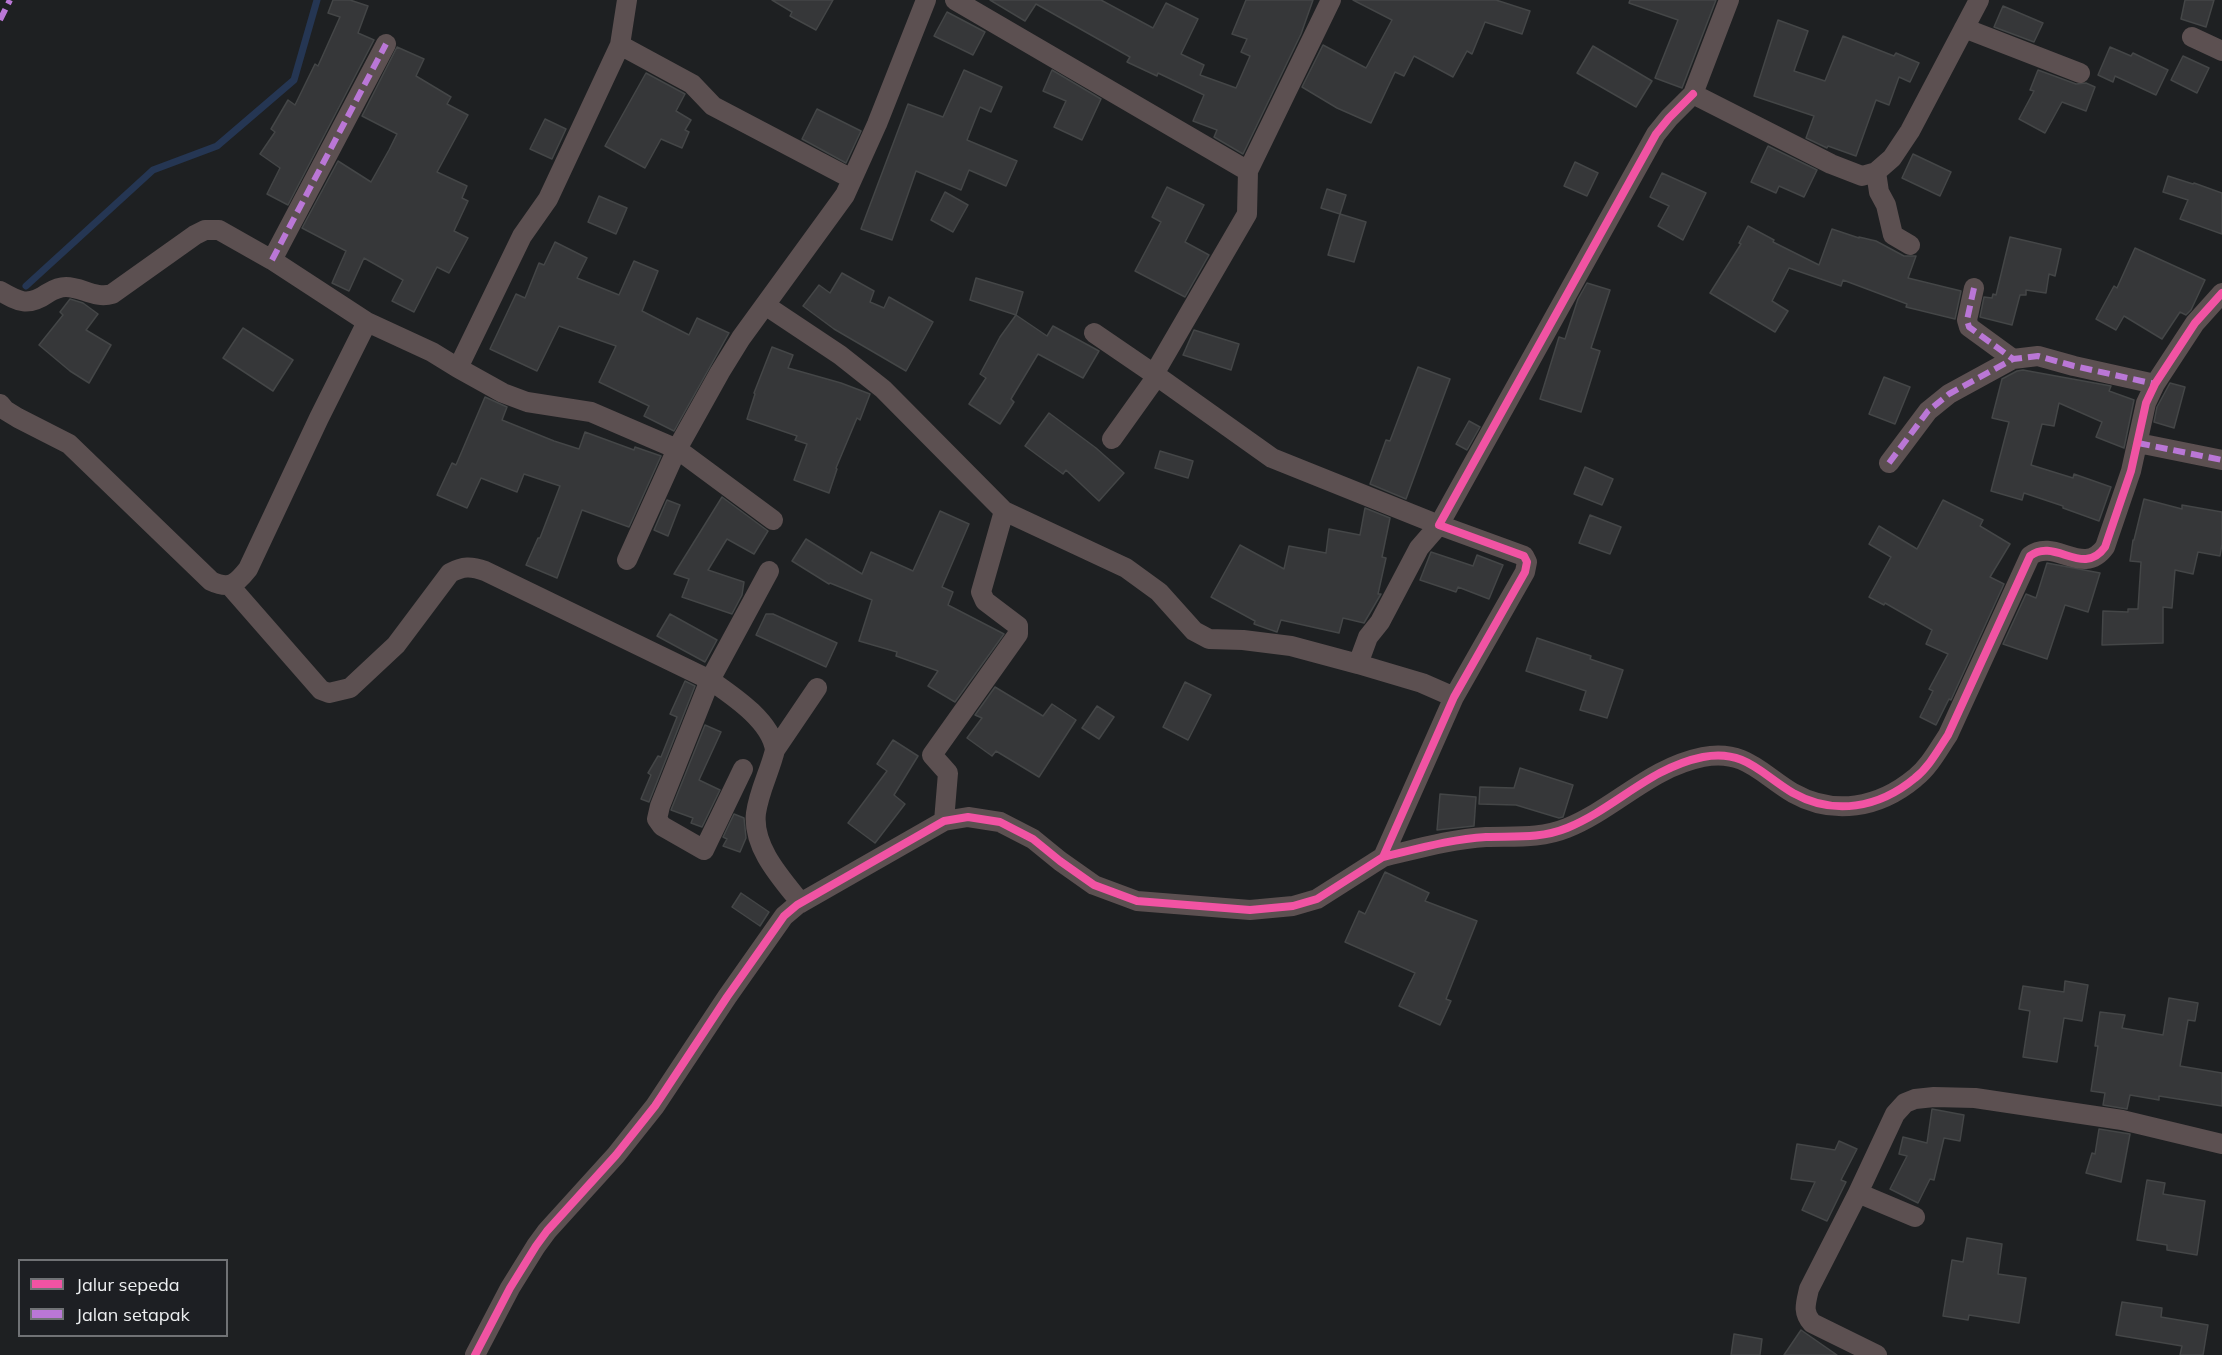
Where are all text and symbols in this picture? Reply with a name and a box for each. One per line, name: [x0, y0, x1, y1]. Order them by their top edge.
legend: [18, 1259, 228, 1337]
text: Jalur sepeda: [76, 1273, 180, 1296]
text: Jalan setapak: [76, 1303, 190, 1326]

